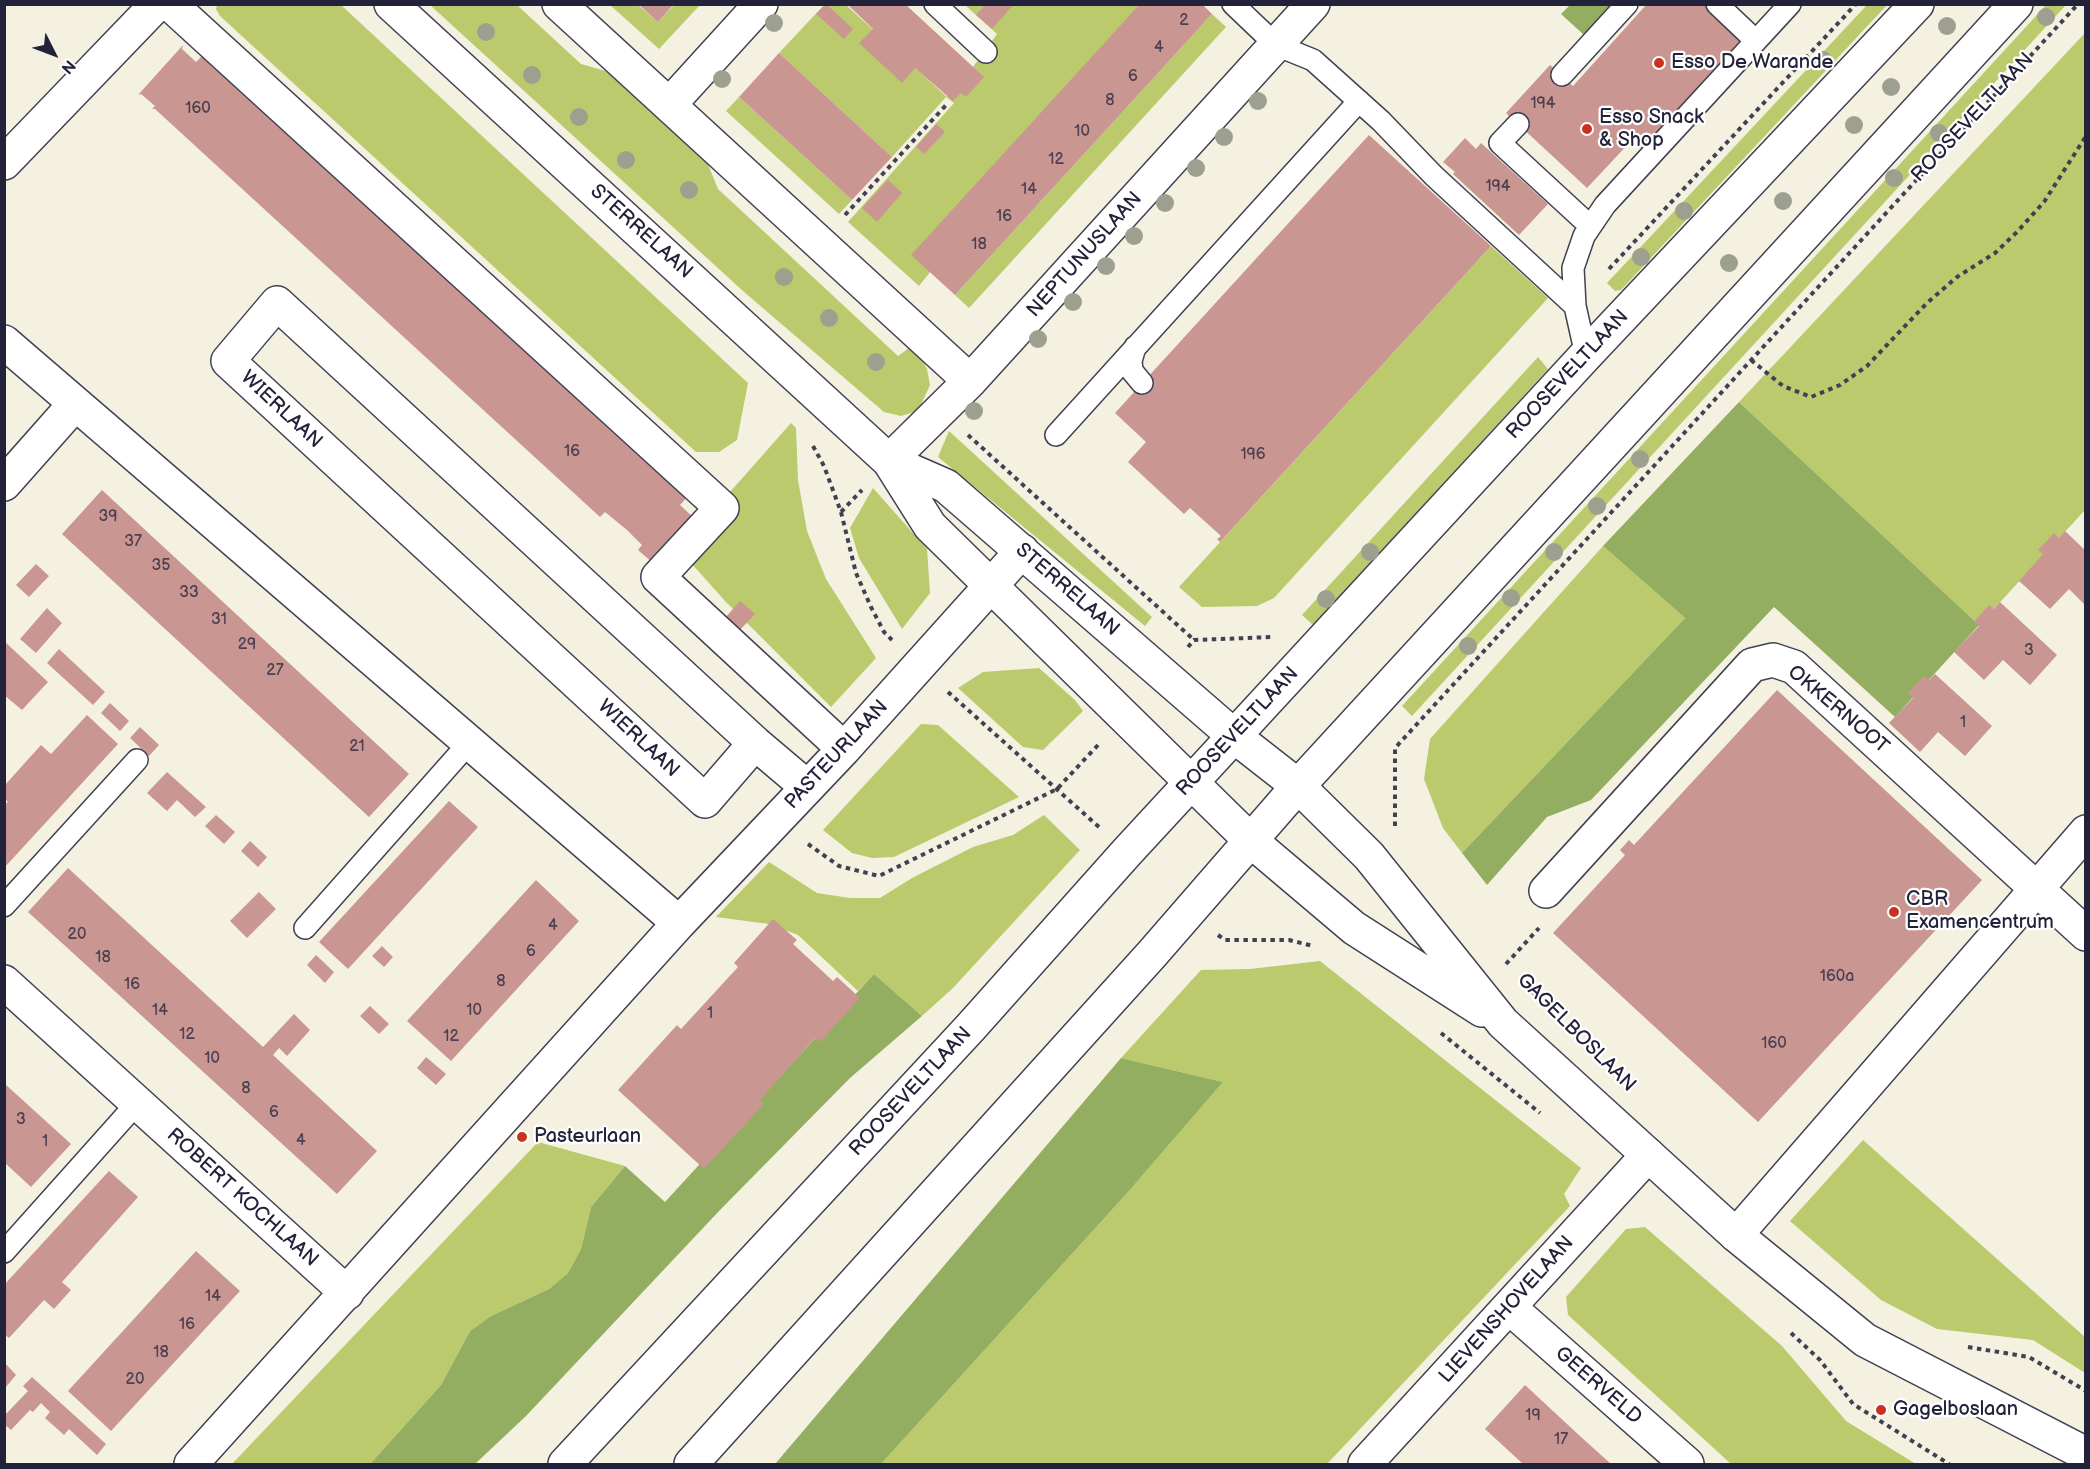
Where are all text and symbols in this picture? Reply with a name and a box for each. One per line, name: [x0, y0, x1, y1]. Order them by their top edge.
house number: 2: [1179, 11, 1189, 31]
north arrow: [24, 24, 84, 84]
house number: 4: [1154, 38, 1164, 58]
street label: ROOSEVELTLAAN: [1907, 48, 2039, 188]
place label: Esso De Warande: [1671, 51, 1833, 75]
text: N: [57, 56, 79, 77]
marker: Esso De Warande: [1652, 56, 1666, 70]
house number: 6: [1128, 67, 1138, 87]
house number: 8: [1105, 91, 1115, 111]
house number: 194: [1530, 94, 1556, 114]
house number: 160: [185, 99, 211, 119]
place label: Esso Snack & Shop: [1599, 106, 1704, 153]
house number: 10: [1074, 122, 1090, 142]
marker: Esso Snack & Shop: [1580, 122, 1594, 136]
house number: 12: [1048, 150, 1064, 170]
house number: 194: [1485, 177, 1511, 197]
street label: STERRELAAN: [585, 180, 697, 284]
house number: 14: [1021, 180, 1037, 200]
street label: NEPTUNUSLAAN: [1022, 187, 1148, 323]
house number: 16: [996, 207, 1012, 227]
house number: 18: [971, 235, 987, 255]
street label: ROOSEVELTLAAN: [1502, 305, 1634, 445]
street label: WIERLAAN: [235, 366, 327, 454]
house number: 16: [564, 442, 580, 462]
house number: 196: [1240, 445, 1266, 465]
house number: 39: [98, 507, 118, 527]
house number: 37: [124, 532, 142, 552]
street label: STERRELAAN: [1010, 538, 1124, 642]
house number: 35: [151, 556, 171, 576]
house number: 33: [179, 583, 199, 603]
house number: 31: [211, 610, 227, 630]
house number: 29: [238, 635, 256, 655]
house number: 3: [2024, 641, 2034, 661]
house number: 27: [266, 661, 284, 681]
street label: OKKERNOOT: [1782, 661, 1894, 759]
street label: ROOSEVELTLAAN: [1172, 662, 1304, 802]
street label: WIERLAAN: [592, 695, 684, 783]
street label: PASTEURLAAN: [780, 696, 894, 814]
house number: 1: [1960, 713, 1966, 733]
house number: 21: [349, 737, 365, 757]
place label: CBR Examencentrum: [1906, 888, 2054, 935]
marker: CBR Examencentrum: [1887, 905, 1901, 919]
house number: 4: [548, 916, 558, 936]
house number: 20: [68, 925, 86, 945]
house number: 6: [526, 942, 536, 962]
house number: 18: [95, 948, 111, 968]
house number: 160a: [1820, 967, 1854, 987]
street label: GAGELBOSLAAN: [1512, 969, 1640, 1097]
house number: 8: [496, 972, 506, 992]
house number: 16: [124, 975, 140, 995]
house number: 14: [152, 1001, 168, 1021]
house number: 10: [466, 1001, 482, 1021]
house number: 1: [707, 1004, 713, 1024]
street label: ROOSEVELTLAAN: [845, 1022, 977, 1162]
house number: 12: [179, 1025, 195, 1045]
house number: 12: [443, 1027, 459, 1047]
house number: 160: [1761, 1034, 1787, 1054]
house number: 10: [204, 1049, 220, 1069]
house number: 8: [241, 1079, 251, 1099]
house number: 6: [269, 1103, 279, 1123]
house number: 3: [16, 1110, 26, 1130]
street label: ROBERT KOCHLAAN: [161, 1124, 323, 1272]
place label: Pasteurlaan: [534, 1125, 641, 1149]
marker: Pasteurlaan: [515, 1130, 529, 1144]
house number: 4: [296, 1131, 306, 1151]
house number: 1: [42, 1132, 48, 1152]
street label: LIEVENSHOVELAAN: [1435, 1232, 1579, 1388]
house number: 14: [205, 1287, 221, 1307]
house number: 16: [179, 1315, 195, 1335]
street label: GEERVELD: [1550, 1342, 1646, 1430]
house number: 18: [153, 1343, 169, 1363]
house number: 20: [126, 1370, 144, 1390]
place label: Gagelboslaan: [1893, 1398, 2018, 1422]
marker: Gagelboslaan: [1874, 1403, 1888, 1417]
house number: 19: [1525, 1406, 1541, 1426]
house number: 17: [1554, 1430, 1568, 1450]

